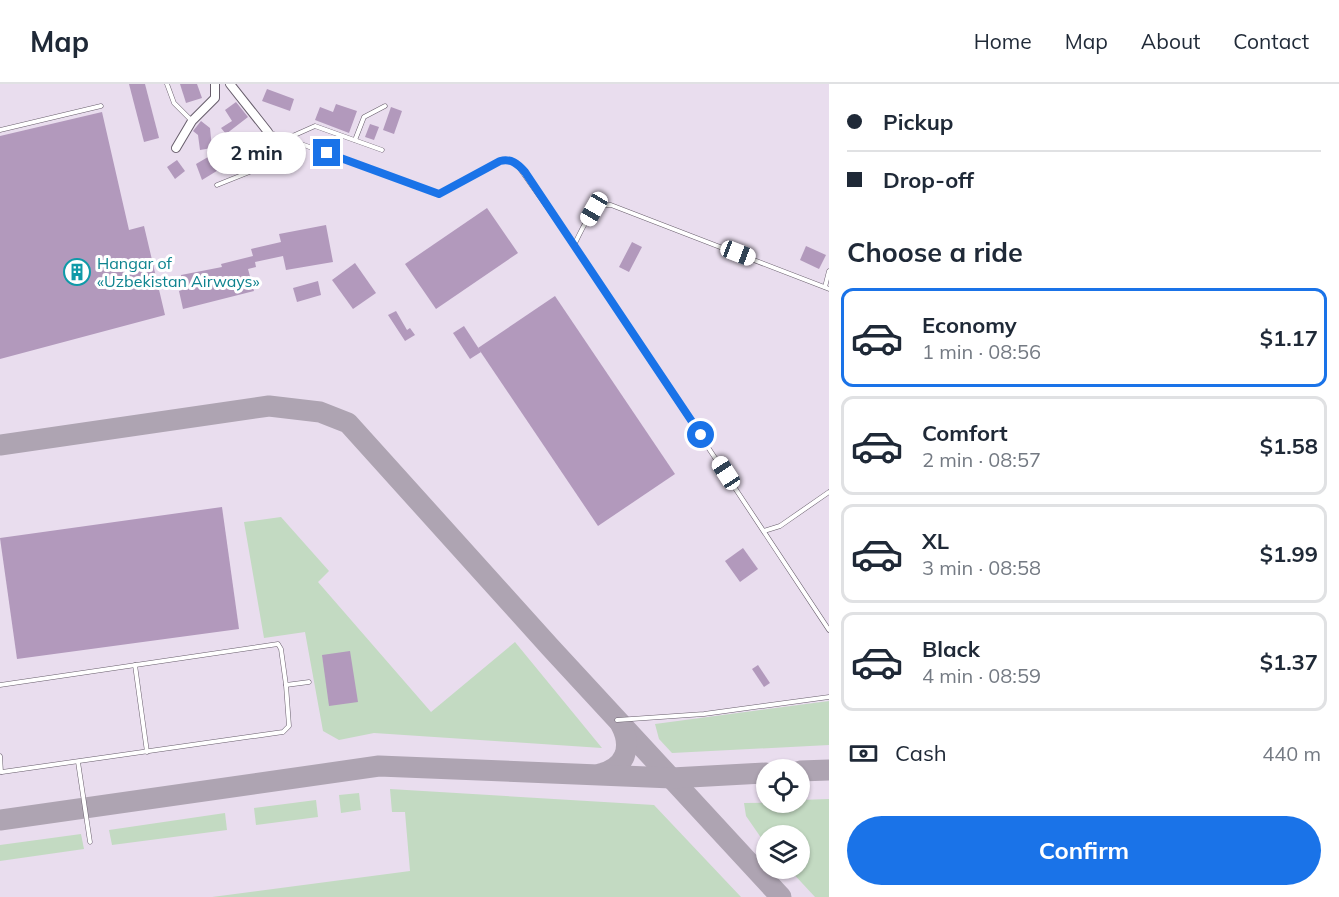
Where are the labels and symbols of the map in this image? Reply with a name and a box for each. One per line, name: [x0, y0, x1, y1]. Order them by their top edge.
callout: 2 min: [207, 132, 306, 174]
route end: [313, 139, 340, 166]
car: [577, 189, 611, 229]
car: [718, 238, 758, 268]
place label: Hangar of «Uzbekistan Airways»: [97, 253, 260, 291]
building icon: Hangar of «Uzbekistan Airways»: [62, 257, 92, 287]
route start: [687, 421, 714, 448]
car: [709, 453, 743, 493]

